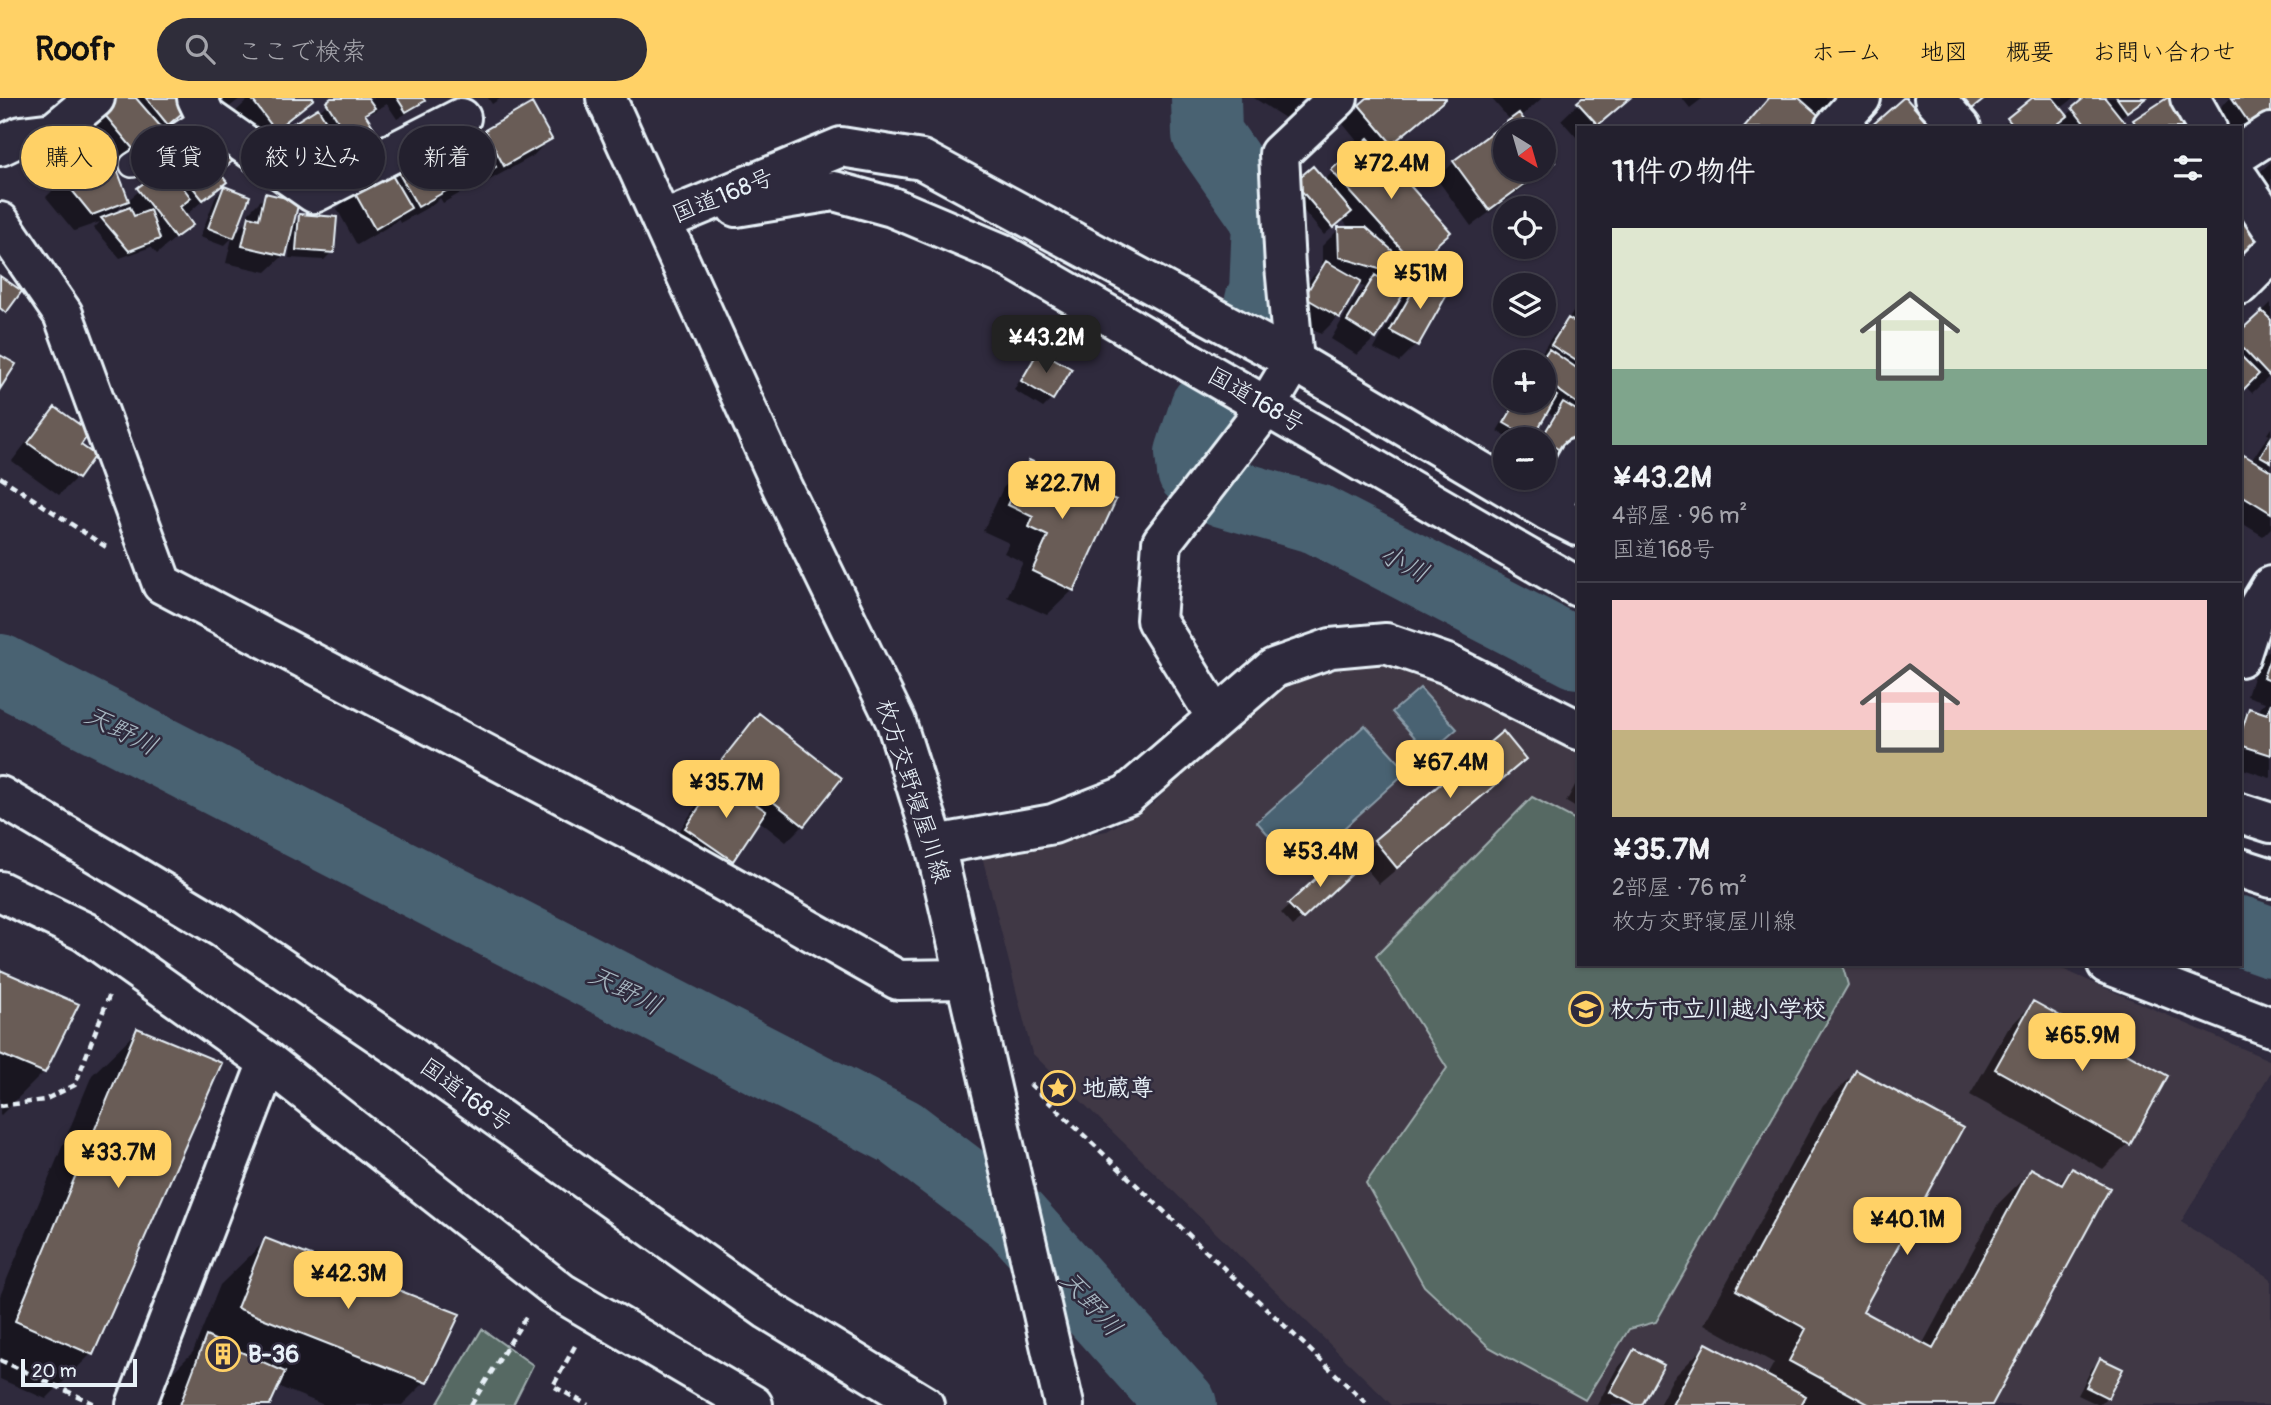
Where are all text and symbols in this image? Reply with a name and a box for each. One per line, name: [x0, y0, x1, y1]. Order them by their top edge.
search box: [157, 18, 647, 81]
text: Roofr: [35, 29, 115, 70]
icon: search: [181, 30, 219, 68]
text: ここで検索: [237, 36, 367, 68]
text: ホーム: [1811, 38, 1882, 67]
text: 地図: [1920, 38, 1968, 67]
text: 概要: [2006, 38, 2054, 67]
text: お問い合わせ: [2092, 38, 2236, 67]
north arrow: [1493, 119, 1556, 182]
map controls: [1493, 119, 1556, 490]
chip: 購入: [21, 126, 117, 189]
chip: 賃貸: [131, 126, 227, 189]
chip: 絞り込み: [241, 126, 385, 189]
chip: 新着: [399, 126, 495, 189]
pin: ¥72.4M: [1334, 141, 1448, 201]
text: ¥72.4M: [1353, 149, 1429, 178]
icon: filters: [2169, 149, 2207, 187]
text: 11件の物件: [1612, 153, 1755, 190]
street label: 国道168号: [668, 162, 778, 230]
button: locate: [1493, 196, 1556, 259]
pin: ¥51M: [1379, 252, 1461, 311]
text: ¥51M: [1393, 259, 1447, 288]
button: layers: [1493, 273, 1556, 336]
icon: home: [1847, 273, 1973, 399]
pin: ¥43.2M: [989, 316, 1103, 375]
text: ¥43.2M: [1008, 323, 1084, 352]
button: +: [1493, 350, 1556, 413]
street label: 国道168号: [1202, 361, 1310, 439]
button: −: [1493, 427, 1556, 490]
text: ¥43.2M: [1612, 459, 1712, 496]
pin: ¥22.7M: [1005, 462, 1119, 521]
text: ¥22.7M: [1024, 469, 1100, 498]
text: 4部屋 · 96 m²: [1612, 501, 1747, 530]
text: 国道168号: [1612, 535, 1715, 564]
water label: 小川: [1374, 538, 1434, 590]
icon: home: [1847, 645, 1973, 771]
street label: 枚方交野寝屋川線: [870, 695, 956, 887]
water label: 天野川: [79, 699, 163, 763]
pin: ¥67.4M: [1393, 740, 1507, 800]
text: ¥67.4M: [1412, 748, 1488, 777]
pin: ¥35.7M: [669, 760, 783, 820]
text: ¥35.7M: [688, 768, 764, 797]
pin: ¥53.4M: [1263, 830, 1377, 889]
text: ¥35.7M: [1612, 831, 1710, 868]
text: ¥53.4M: [1282, 837, 1358, 866]
text: 2部屋 · 76 m²: [1612, 873, 1747, 902]
text: 枚方交野寝屋川線: [1612, 907, 1796, 936]
water label: 天野川: [583, 959, 667, 1023]
school or university icon: 枚方市立川越小学校: [1567, 990, 1605, 1028]
place label: 枚方市立川越小学校: [1610, 995, 1826, 1024]
pin: ¥65.9M: [2025, 1014, 2139, 1073]
text: ¥65.9M: [2044, 1021, 2120, 1050]
street label: 国道168号: [414, 1052, 518, 1138]
place icon: 地蔵尊: [1039, 1069, 1077, 1107]
place label: 地蔵尊: [1082, 1074, 1154, 1103]
pin: ¥33.7M: [61, 1130, 175, 1190]
text: ¥33.7M: [80, 1138, 156, 1167]
pin: ¥40.1M: [1850, 1198, 1964, 1257]
text: ¥40.1M: [1869, 1205, 1945, 1234]
pin: ¥42.3M: [291, 1252, 405, 1311]
text: ¥42.3M: [310, 1259, 386, 1288]
water label: 天野川: [1053, 1264, 1129, 1344]
building icon: B-36: [204, 1335, 242, 1373]
place label: B-36: [248, 1340, 299, 1369]
scale bar: [21, 1356, 136, 1388]
text: 20 m: [32, 1359, 77, 1383]

